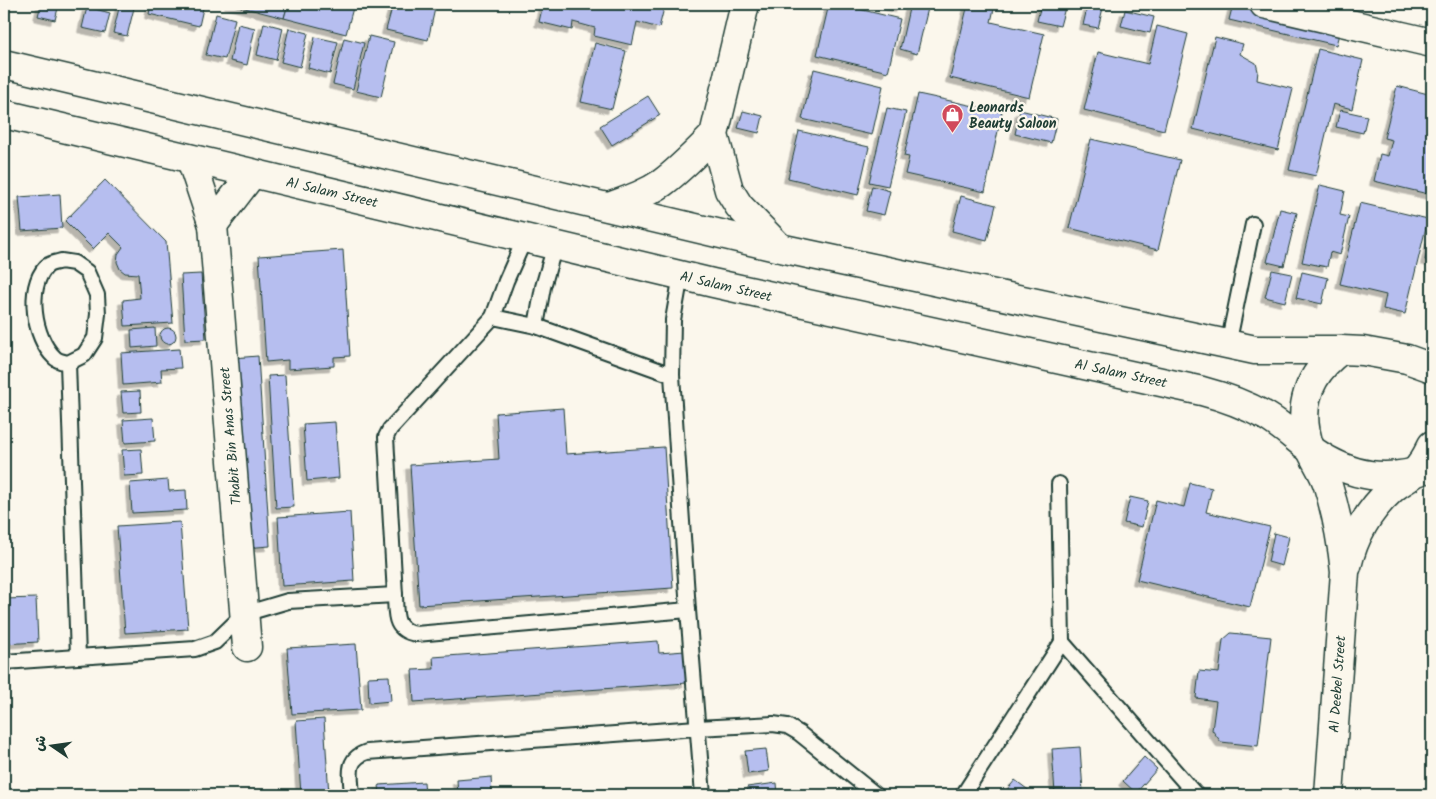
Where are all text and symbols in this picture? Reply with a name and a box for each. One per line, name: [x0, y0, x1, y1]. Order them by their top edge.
place label: Leonards Beauty Saloon: [969, 97, 1057, 135]
shop icon: Leonards Beauty Saloon: [941, 103, 965, 134]
street label: Al Salam Street: [284, 172, 381, 214]
street label: Al Salam Street: [678, 266, 775, 308]
street label: Al Salam Street: [1073, 353, 1170, 395]
street label: Thabit Bin Anas Street: [214, 366, 248, 506]
street label: Al Deebel Street: [1324, 634, 1352, 733]
north arrow: [28, 722, 78, 772]
text: ش: [28, 733, 53, 753]

